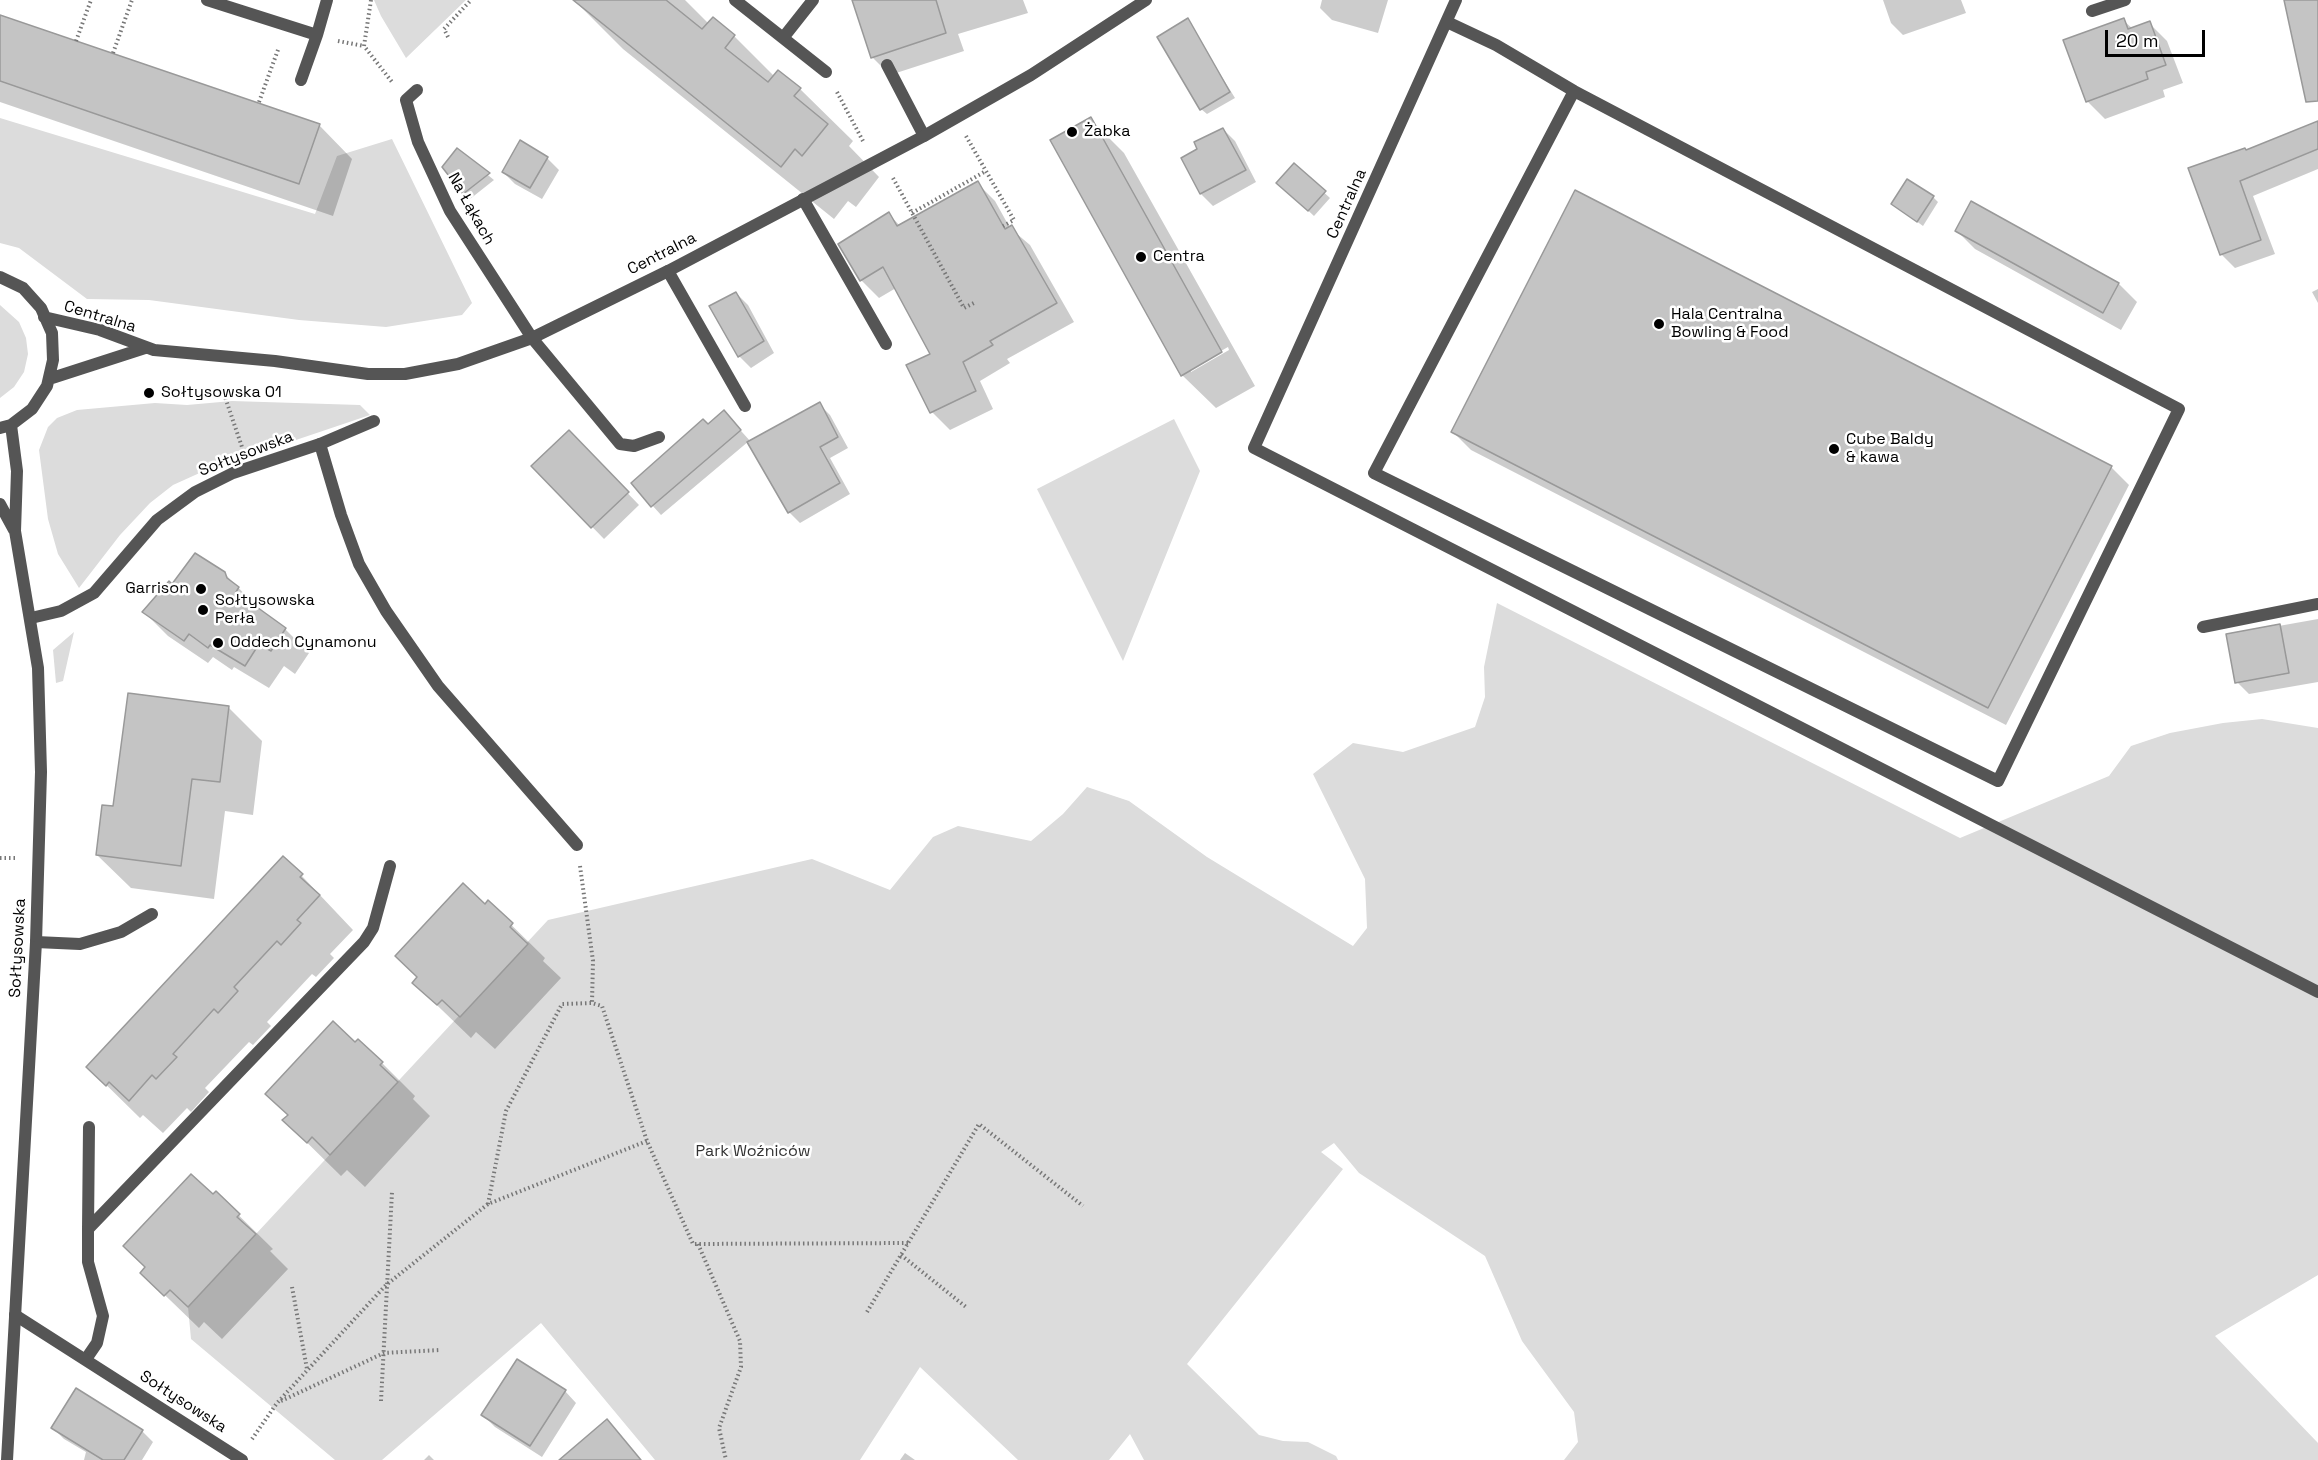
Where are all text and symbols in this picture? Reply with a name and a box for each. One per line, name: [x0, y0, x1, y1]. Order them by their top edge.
scale bar: [2108, 18, 2208, 56]
text: 20 m: [2116, 29, 2159, 52]
place label: Żabka: [1084, 122, 1130, 142]
marker: Żabka: [1065, 125, 1079, 139]
street label: Centralna: [1323, 166, 1371, 242]
street label: Na Łąkach: [443, 170, 499, 248]
street label: Centralna: [624, 229, 700, 279]
place label: Centra: [1153, 247, 1205, 267]
marker: Centra: [1134, 250, 1148, 264]
street label: Centralna: [62, 297, 138, 337]
place label: Hala Centralna Bowling & Food: [1671, 305, 1789, 343]
marker: Hala Centralna Bowling & Food: [1652, 317, 1666, 331]
place label: Sołtysowska 01: [161, 383, 282, 403]
marker: Sołtysowska 01: [142, 386, 156, 400]
street label: Sołtysowska: [196, 427, 296, 481]
place label: Cube Baldy & kawa: [1846, 430, 1934, 468]
marker: Cube Baldy & kawa: [1827, 442, 1841, 456]
place label: Garrison: [125, 579, 189, 599]
marker: Garrison: [194, 582, 208, 596]
place label: Sołtysowska Perła: [215, 591, 315, 629]
marker: Sołtysowska Perła: [196, 603, 210, 617]
place label: Oddech Cynamonu: [230, 633, 376, 653]
marker: Oddech Cynamonu: [211, 636, 225, 650]
street label: Sołtysowska: [6, 898, 30, 998]
park label: Park Woźniców: [696, 1142, 810, 1162]
street label: Sołtysowska: [136, 1367, 230, 1437]

